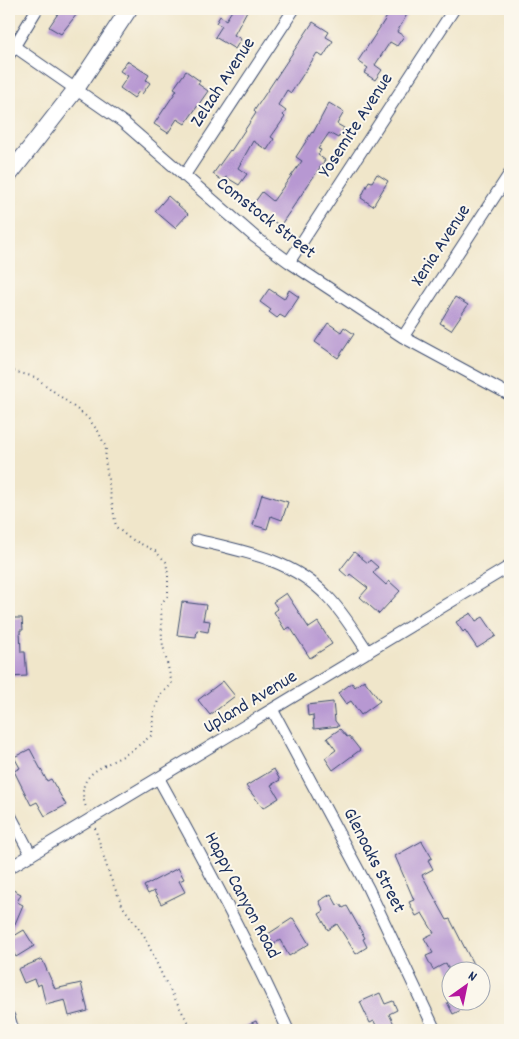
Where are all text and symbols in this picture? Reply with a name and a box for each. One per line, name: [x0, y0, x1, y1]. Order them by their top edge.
street label: Zelzah Avenue: [185, 33, 263, 133]
street label: Yosemite Avenue: [313, 68, 401, 184]
street label: Comstock Street: [209, 171, 321, 267]
street label: Xenia Avenue: [405, 200, 479, 292]
street label: Upland Avenue: [199, 664, 303, 742]
street label: Glenoaks Street: [335, 804, 411, 918]
street label: Happy Canyon Road: [196, 828, 286, 964]
north arrow: [442, 962, 492, 1012]
text: N: [464, 967, 480, 987]

